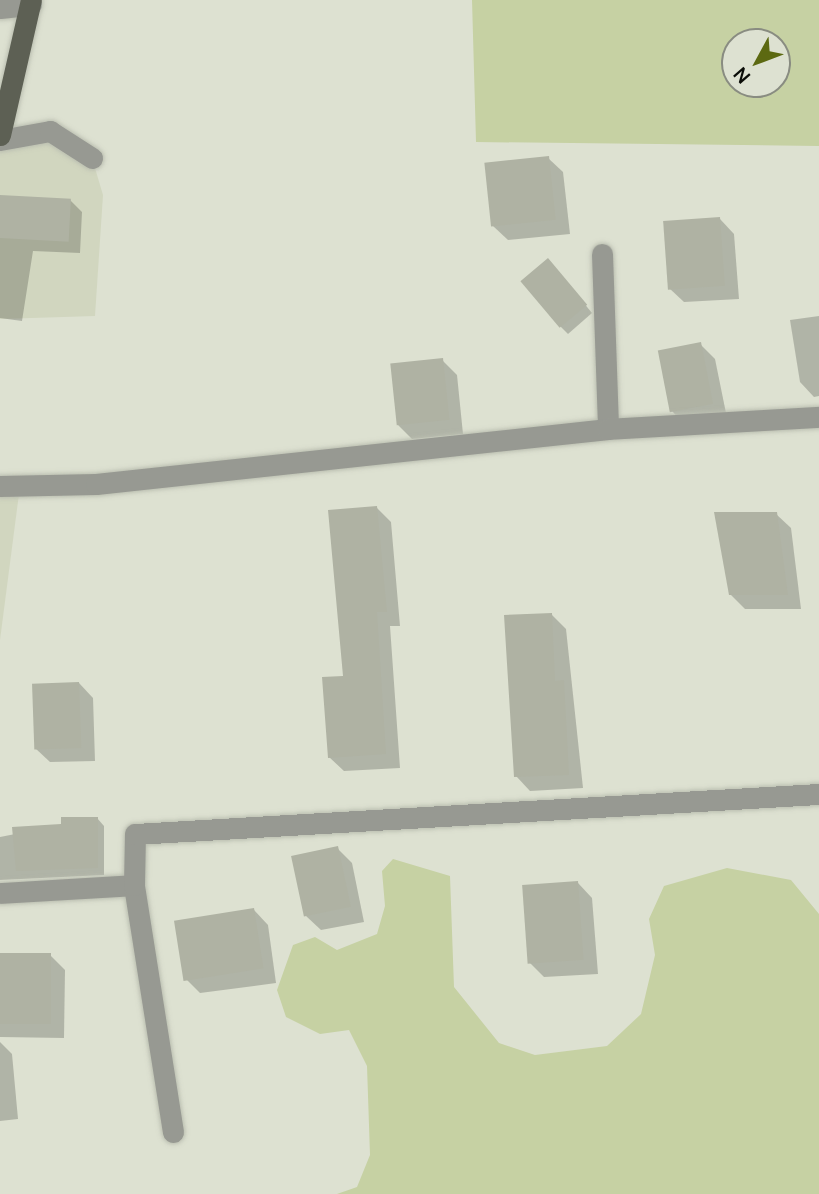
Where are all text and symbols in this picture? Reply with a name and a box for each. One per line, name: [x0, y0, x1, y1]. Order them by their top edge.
north arrow: [721, 28, 791, 98]
text: N: [727, 62, 756, 89]

